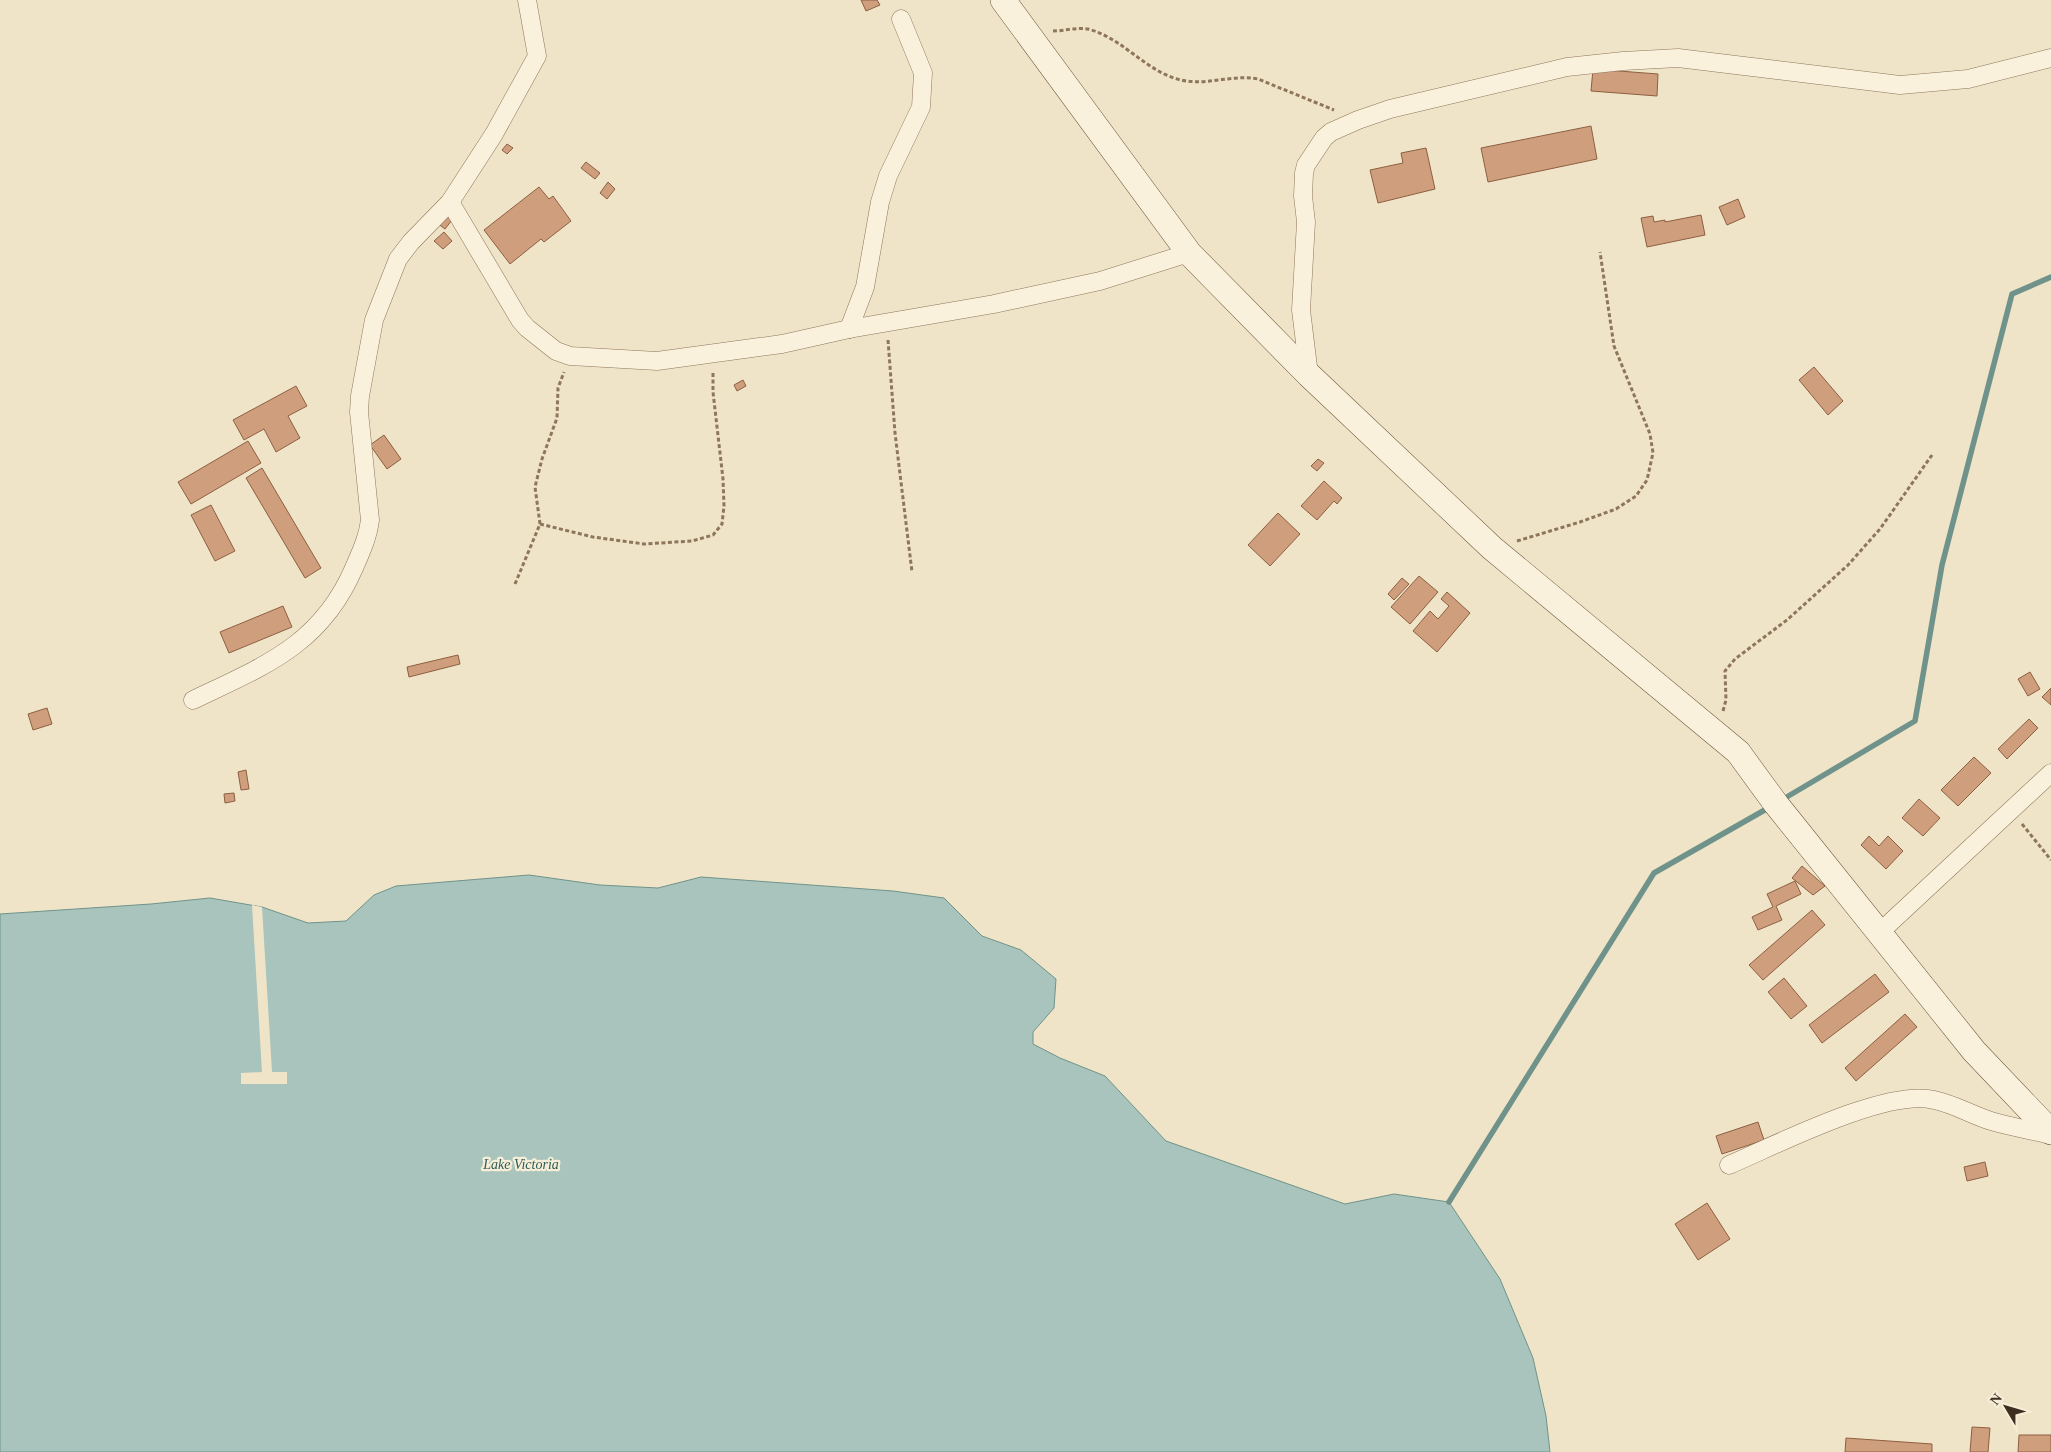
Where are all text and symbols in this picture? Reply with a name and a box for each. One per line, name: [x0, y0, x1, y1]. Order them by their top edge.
water label: Lake Victoria: [482, 1157, 559, 1172]
north arrow: [1981, 1382, 2031, 1432]
text: N: [1987, 1391, 2005, 1408]

